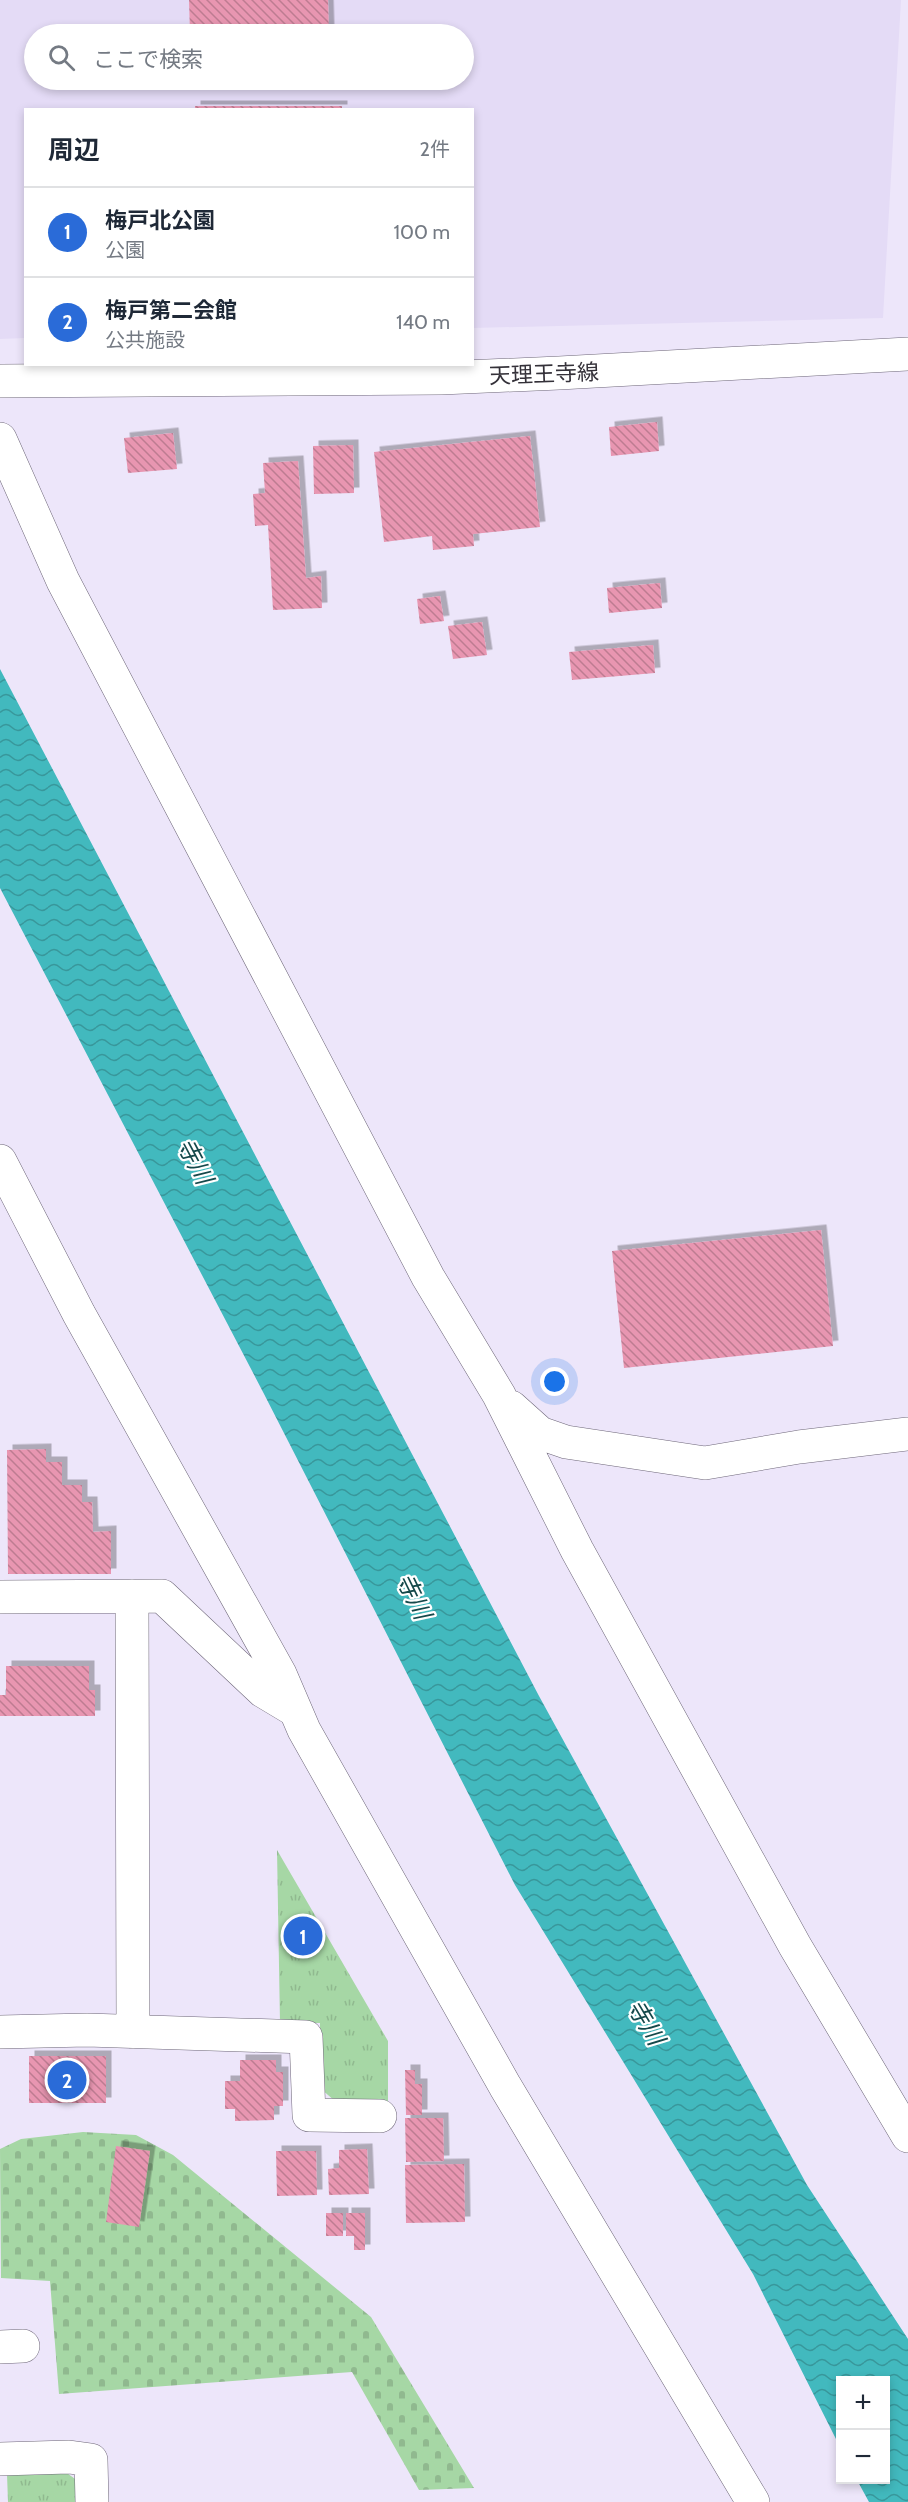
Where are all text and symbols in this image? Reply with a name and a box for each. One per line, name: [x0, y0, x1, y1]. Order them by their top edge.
search box: [24, 24, 474, 90]
icon: search: [45, 41, 78, 74]
text: ここで検索: [93, 46, 203, 73]
text: 周辺: [48, 134, 100, 166]
text: 2件: [420, 137, 450, 161]
text: 梅戸北公園: [105, 207, 215, 234]
text: 1: [64, 220, 71, 244]
text: 100 m: [394, 220, 450, 244]
text: 公園: [105, 238, 145, 262]
text: 梅戸第二会館: [105, 297, 237, 324]
text: 2: [62, 310, 73, 334]
text: 140 m: [396, 310, 450, 334]
text: 公共施設: [105, 328, 185, 352]
street label: 天理王寺線: [489, 359, 599, 389]
water label: 寺川: [171, 1133, 220, 1192]
your location: [540, 1367, 569, 1396]
water label: 寺川: [390, 1568, 439, 1627]
pin: 1: [284, 1914, 322, 1958]
water label: 寺川: [621, 1994, 672, 2053]
pin: 2: [48, 2058, 86, 2102]
map controls: [836, 2376, 890, 2484]
button: +: [836, 2376, 890, 2430]
button: −: [836, 2430, 890, 2484]

